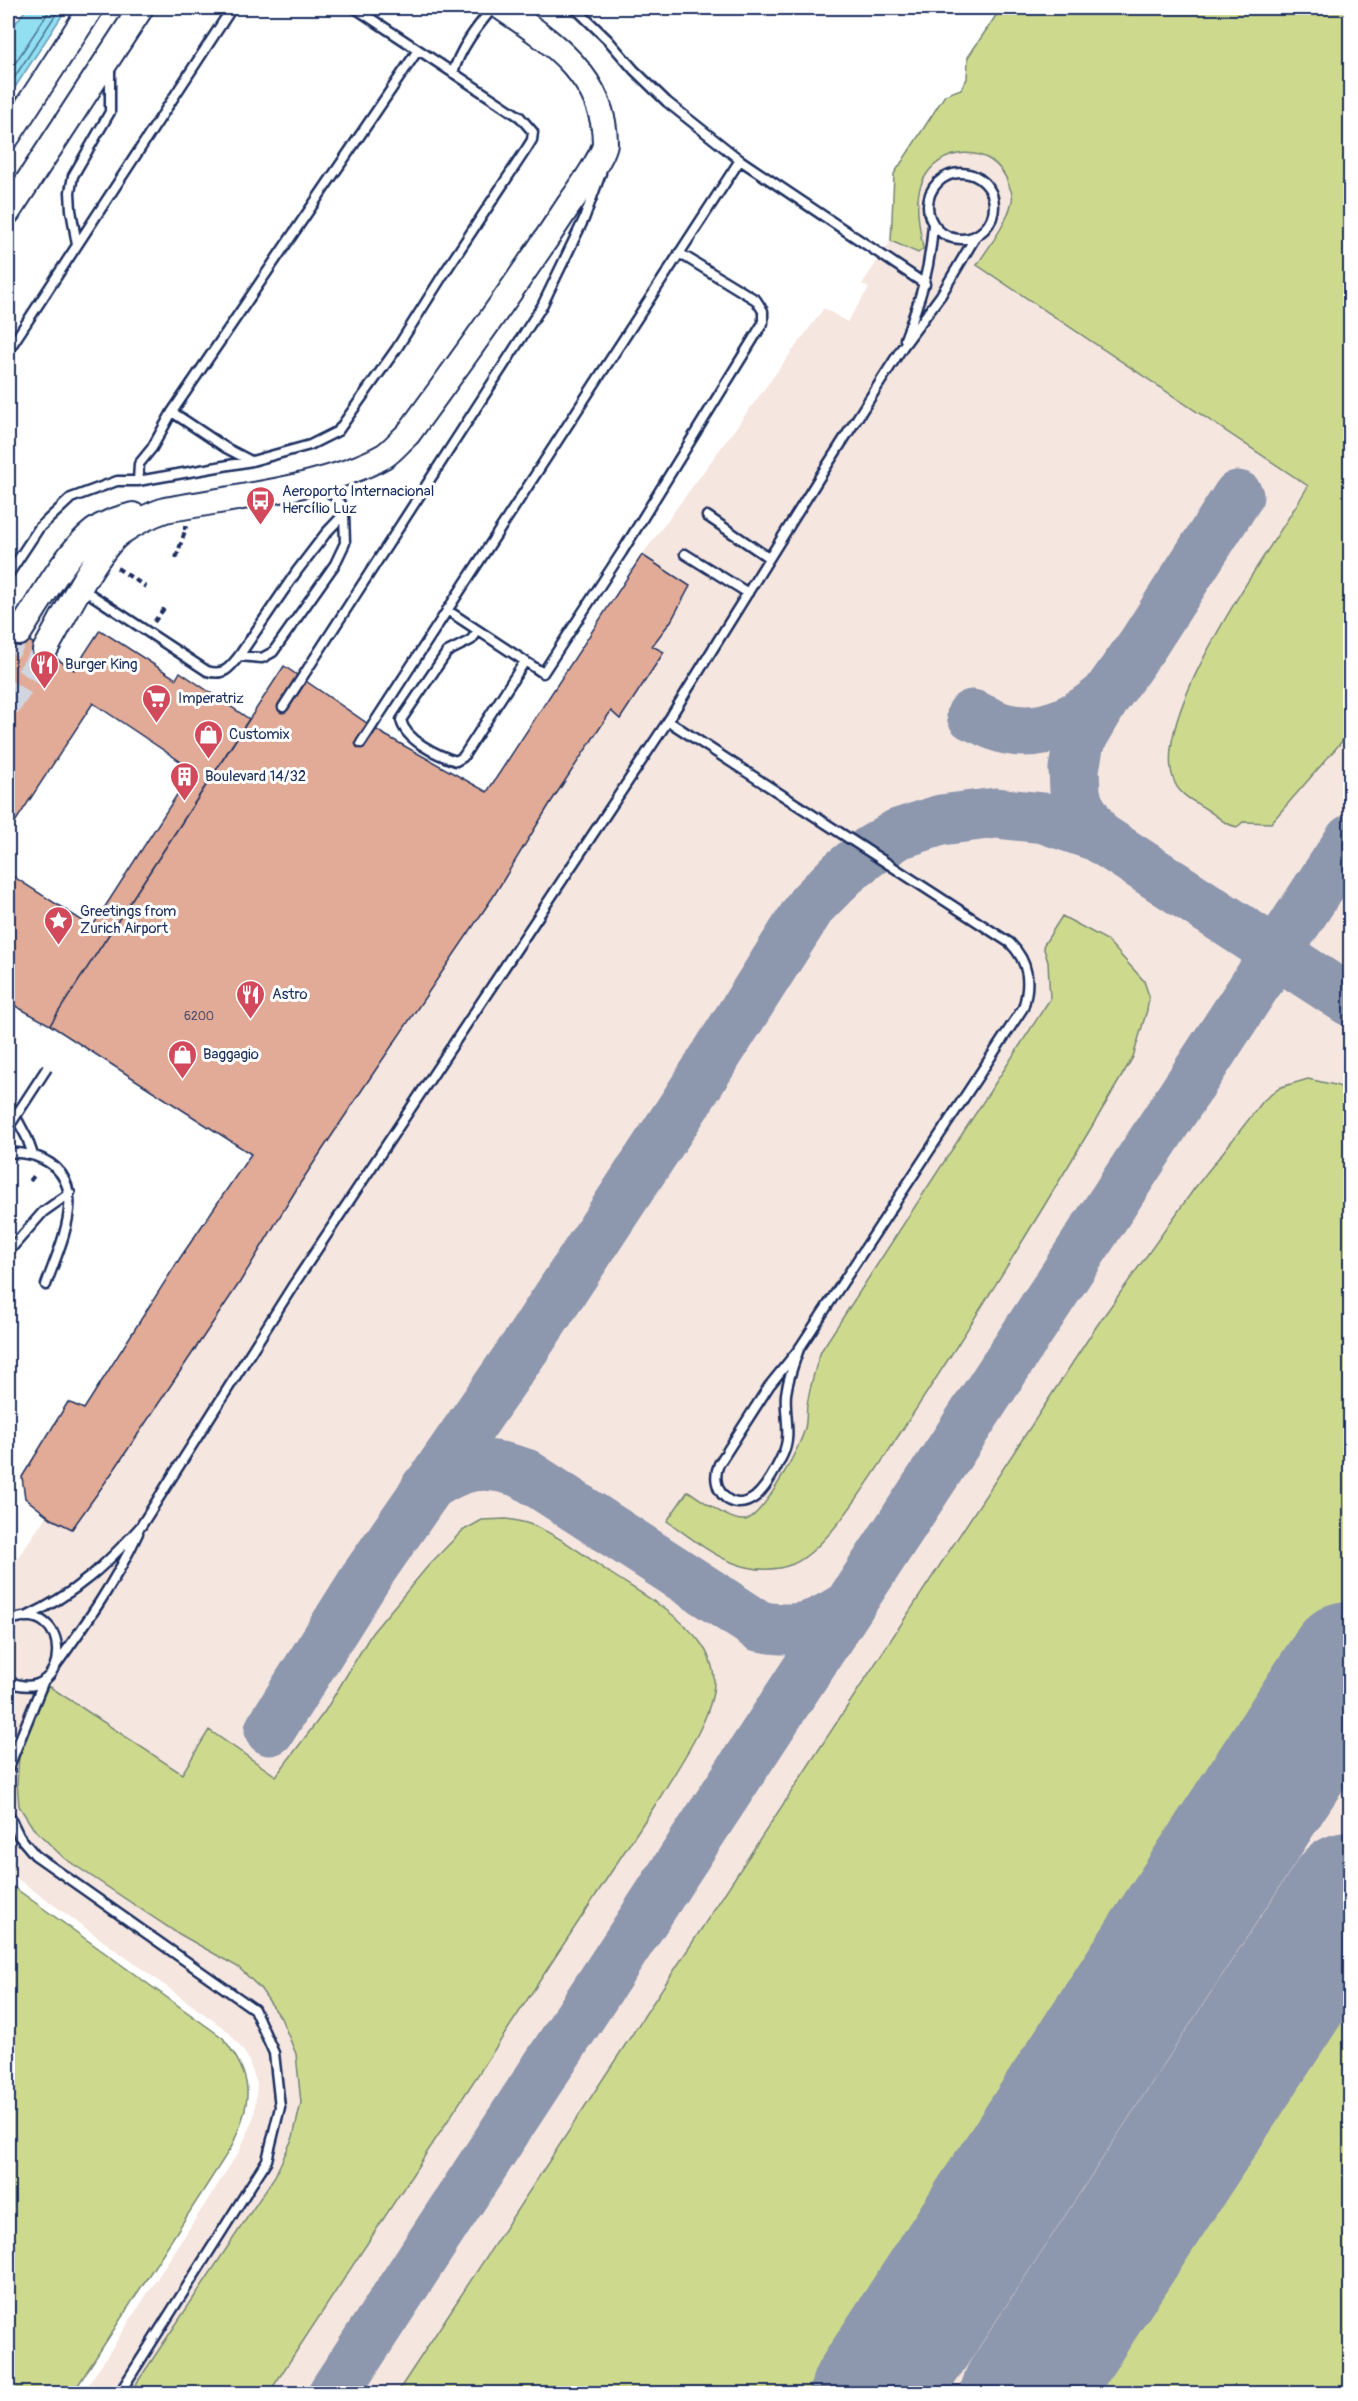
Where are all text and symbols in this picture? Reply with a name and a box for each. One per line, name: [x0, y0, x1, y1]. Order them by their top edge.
place label: Aeroporto Internacional Hercílio Luz: [282, 482, 434, 518]
bus stop icon: Aeroporto Internacional Hercílio Luz: [245, 484, 277, 526]
restaurant icon: Burger King: [28, 648, 60, 690]
place label: Burger King: [65, 655, 138, 674]
supermarket icon: Imperatriz: [141, 682, 173, 724]
place label: Imperatriz: [178, 689, 244, 708]
shop icon: Customix: [192, 718, 224, 760]
place label: Customix: [229, 725, 290, 744]
building icon: Boulevard 14/32: [168, 760, 200, 802]
place label: Boulevard 14/32: [205, 767, 306, 786]
place label: Greetings from Zurich Airport: [80, 902, 176, 938]
place icon: Greetings from Zurich Airport: [43, 904, 75, 946]
restaurant icon: Astro: [235, 978, 267, 1020]
place label: Astro: [272, 985, 308, 1004]
house number: 6200: [184, 1009, 214, 1024]
shop icon: Baggagio: [166, 1038, 198, 1080]
place label: Baggagio: [203, 1045, 259, 1064]

